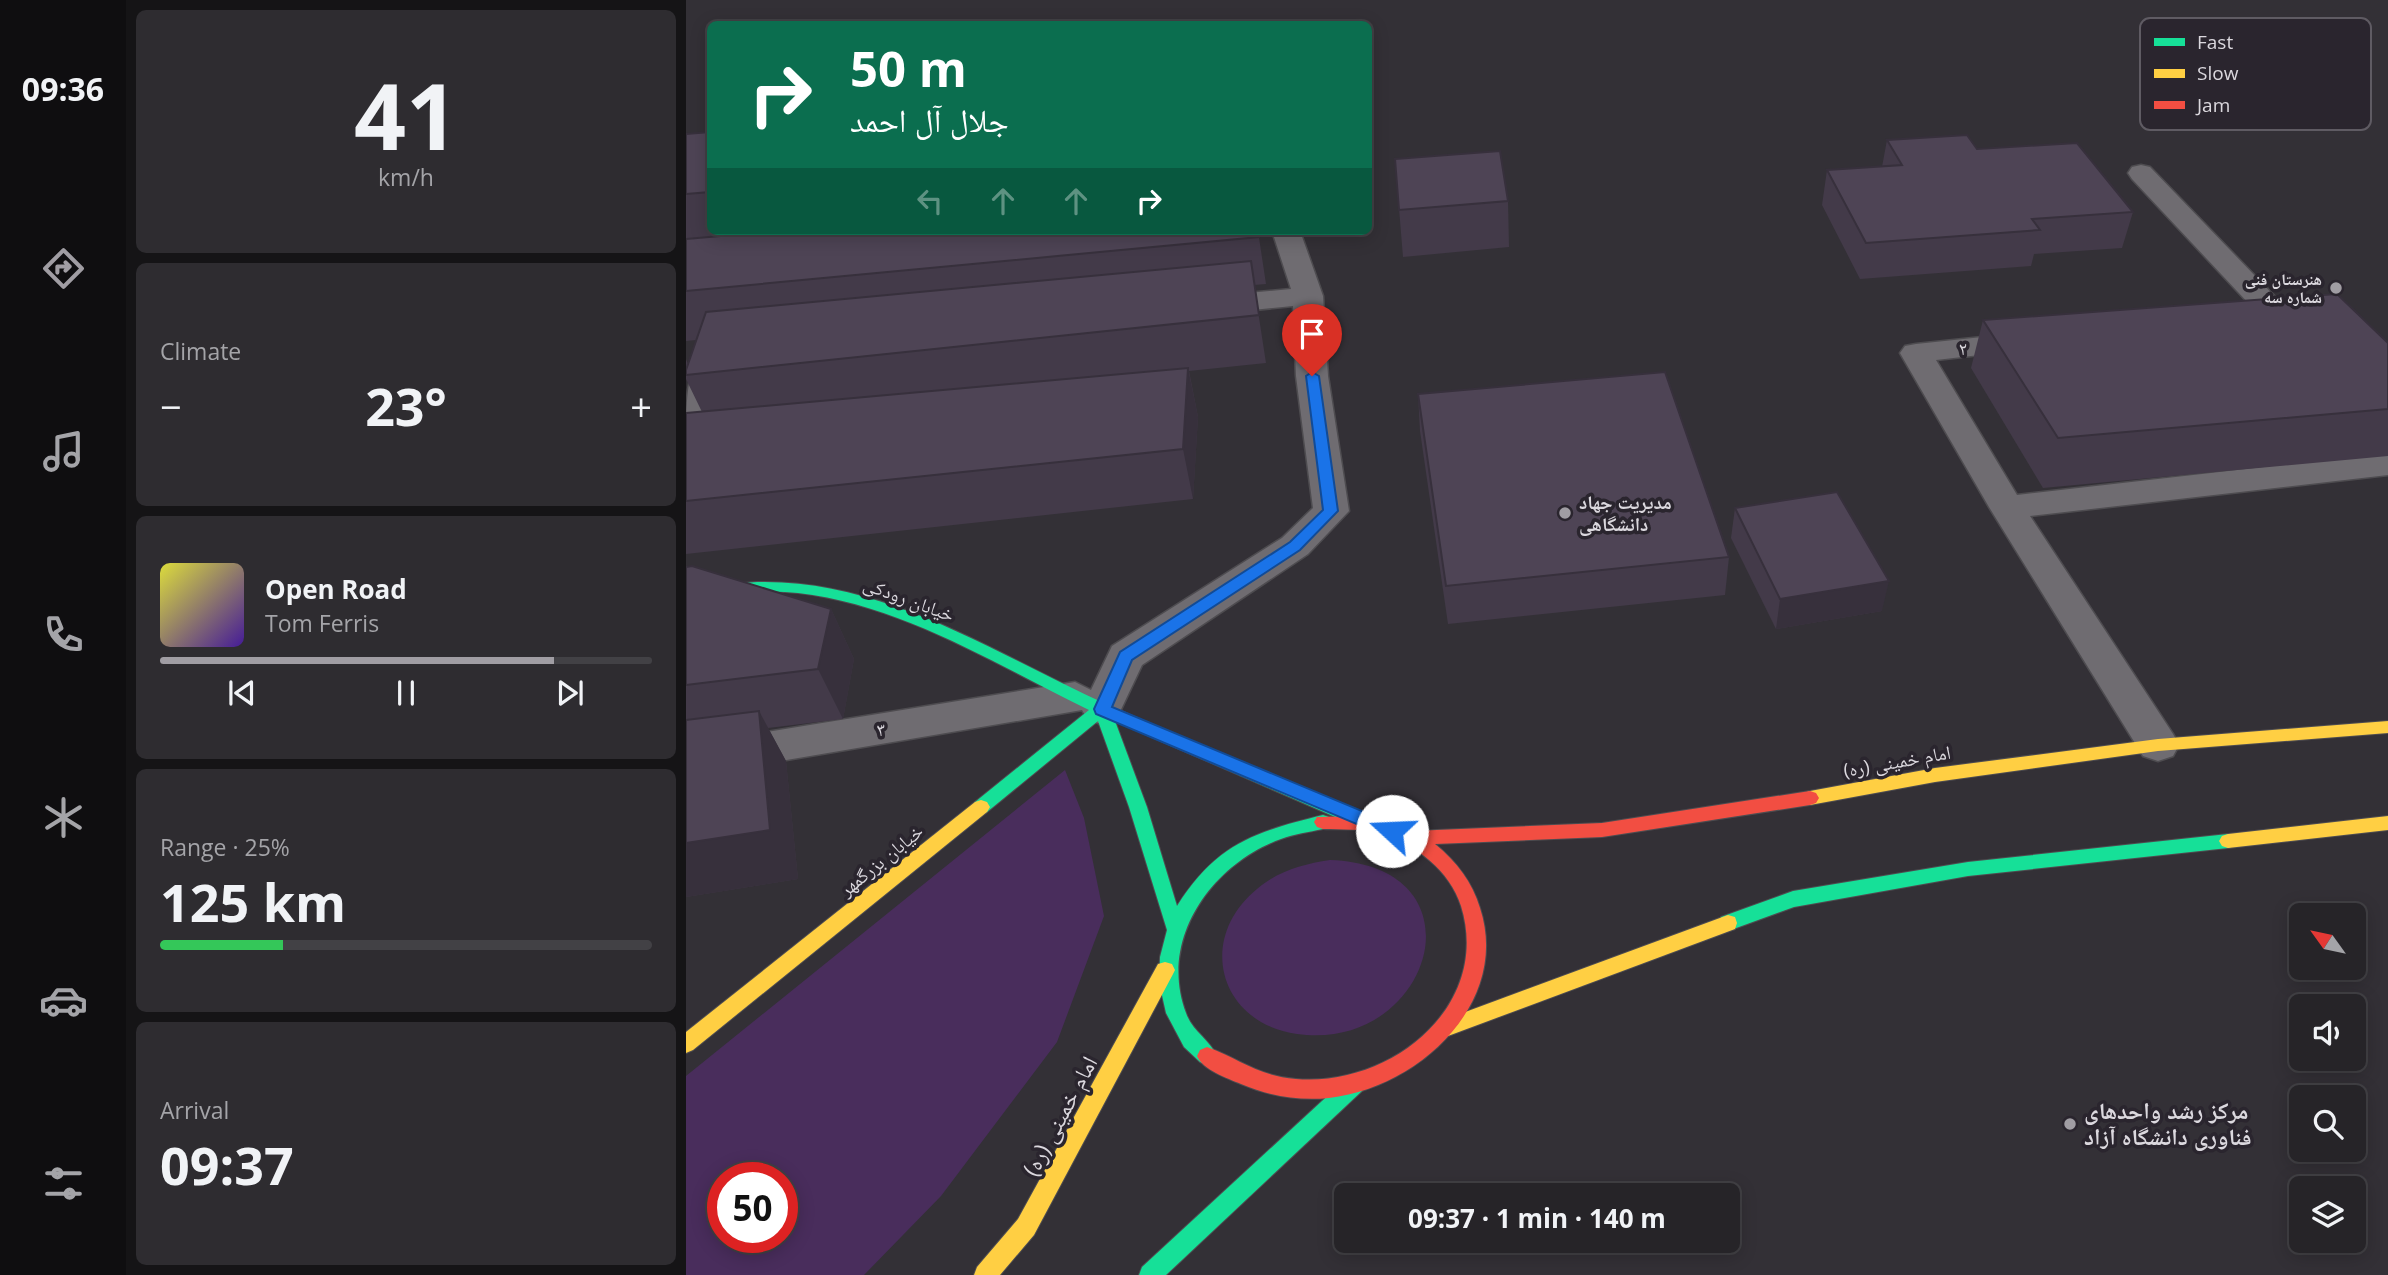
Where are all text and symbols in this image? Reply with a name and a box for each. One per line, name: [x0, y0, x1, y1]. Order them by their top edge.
legend: [2140, 18, 2371, 130]
text: Fast: [2197, 29, 2233, 55]
text: 50 m: [850, 35, 967, 101]
icon: right: [735, 49, 826, 140]
text: 41: [354, 53, 458, 177]
text: Slow: [2197, 60, 2239, 86]
text: 09:36: [22, 67, 104, 110]
text: Jam: [2195, 92, 2230, 118]
text: جلال آل احمد: [850, 98, 1009, 141]
text: km/h: [378, 161, 434, 193]
icon: left: [911, 182, 949, 220]
icon: ahead: [984, 182, 1022, 220]
icon: ahead: [1057, 182, 1095, 220]
icon: right: [1130, 182, 1168, 220]
icon: directions: [39, 244, 88, 293]
place label: هنرستان فنی شماره سه: [2245, 268, 2322, 308]
marker: هنرستان فنی شماره سه: [2328, 280, 2344, 296]
pin: [1282, 304, 1342, 376]
icon: arrive: [1293, 315, 1331, 353]
text: Climate: [160, 335, 241, 367]
street label: ۲: [1957, 335, 1969, 361]
text: 23°: [365, 370, 447, 441]
text: −: [160, 380, 182, 432]
text: +: [630, 380, 652, 432]
icon: music: [39, 427, 88, 476]
place label: مدیریت جهاد دانشگاهی: [1579, 489, 1672, 537]
marker: مدیریت جهاد دانشگاهی: [1557, 505, 1573, 521]
text: Open Road: [265, 571, 407, 607]
street label: خیابان رودکی: [860, 571, 958, 627]
text: Tom Ferris: [265, 607, 379, 639]
icon: phone: [39, 610, 88, 659]
icon: previous: [223, 674, 261, 712]
icon: pause: [387, 674, 425, 712]
icon: next: [551, 674, 589, 712]
street label: ۳: [875, 715, 887, 743]
street label: امام خمینی (ره): [1841, 739, 1953, 784]
icon: climate: [39, 793, 88, 842]
position arrow: [1355, 794, 1429, 868]
street label: خیابان بزرگمهر: [833, 818, 928, 902]
text: Range · 25%: [160, 831, 290, 863]
text: 125 km: [160, 866, 346, 937]
north arrow: [2289, 903, 2366, 980]
map controls: [2289, 903, 2366, 1253]
icon: car: [39, 976, 88, 1025]
button: sound: [2289, 994, 2366, 1071]
street label: امام خمینی (ره): [1014, 1050, 1105, 1182]
button: search: [2289, 1085, 2366, 1162]
text: Arrival: [160, 1094, 229, 1126]
place label: مرکز رشد واحدهای فناوری دانشگاه آزاد: [2084, 1094, 2252, 1152]
marker: مرکز رشد واحدهای فناوری دانشگاه آزاد: [2062, 1116, 2078, 1132]
text: 09:37: [160, 1129, 294, 1200]
icon: filters: [39, 1159, 88, 1208]
speed limit sign: 50: [707, 1162, 798, 1253]
button: layers: [2289, 1176, 2366, 1253]
text: 09:37 · 1 min · 140 m: [1408, 1200, 1666, 1236]

